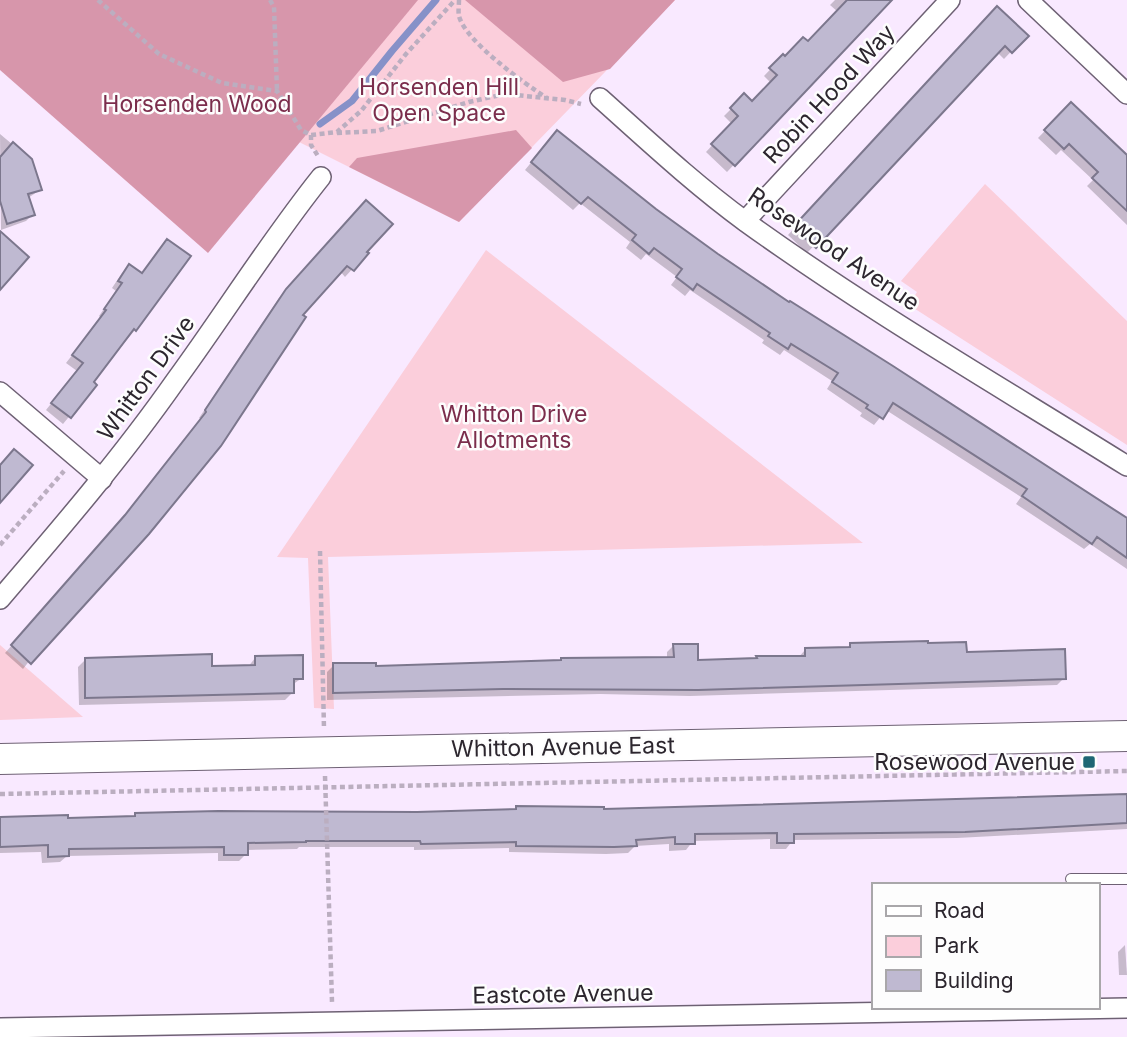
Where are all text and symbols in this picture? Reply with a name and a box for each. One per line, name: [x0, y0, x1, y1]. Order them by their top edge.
street label: Robin Hood Way: [757, 19, 901, 169]
park label: Horsenden Hill Open Space: [359, 73, 519, 127]
park label: Horsenden Wood: [102, 90, 292, 118]
street label: Rosewood Avenue: [743, 181, 925, 317]
street label: Whitton Drive: [91, 310, 201, 446]
park label: Whitton Drive Allotments: [440, 400, 588, 454]
street label: Whitton Avenue East: [451, 731, 676, 763]
place label: Rosewood Avenue: [874, 748, 1075, 776]
marker: Rosewood Avenue: [1081, 754, 1097, 770]
legend: [872, 883, 1099, 1009]
text: Road: [934, 898, 985, 923]
text: Park: [934, 933, 979, 958]
text: Building: [934, 968, 1014, 993]
street label: Eastcote Avenue: [472, 978, 654, 1010]

